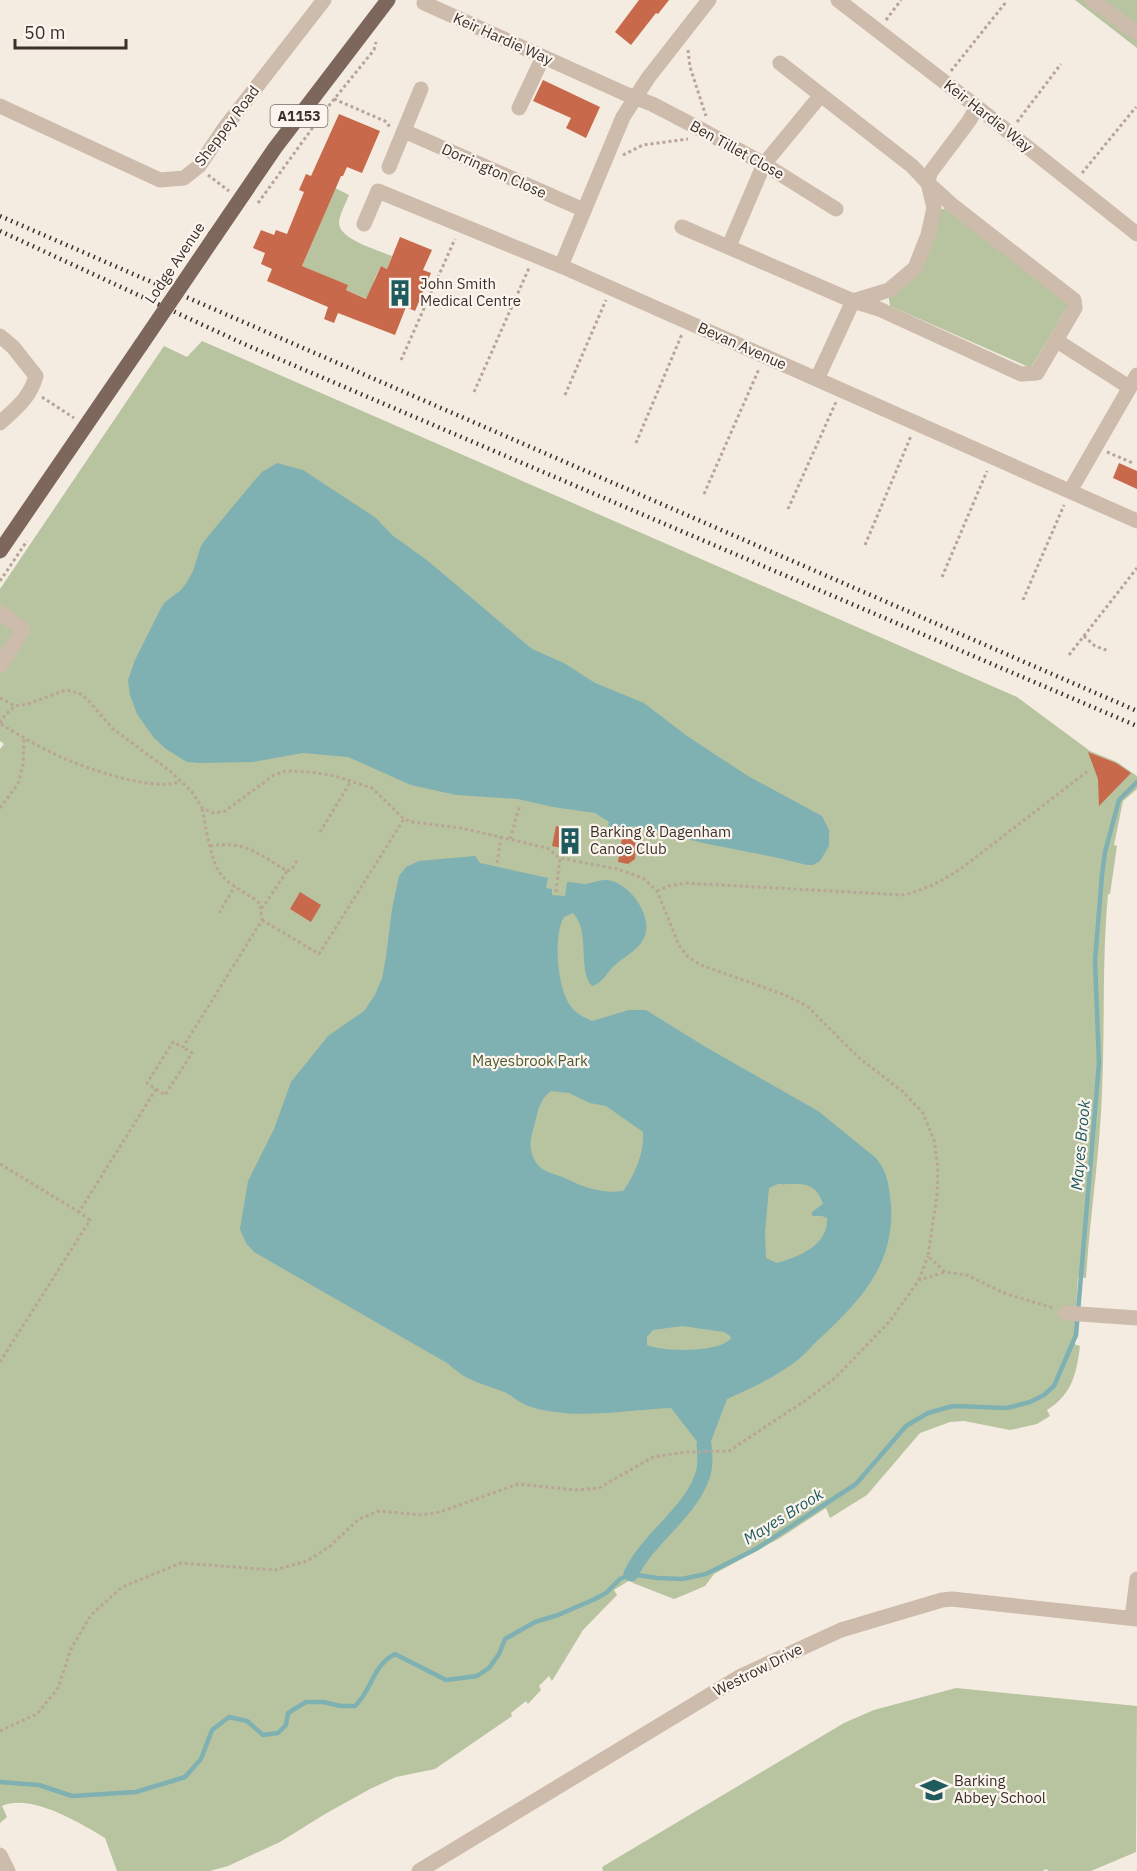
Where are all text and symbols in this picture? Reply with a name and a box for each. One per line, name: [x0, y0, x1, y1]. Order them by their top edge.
street label: Keir Hardie Way: [450, 8, 556, 69]
scale bar: [15, 12, 126, 50]
text: 50 m: [24, 21, 66, 44]
street label: Keir Hardie Way: [940, 75, 1037, 156]
street label: Sheppey Road: [190, 81, 263, 170]
road number: A1153: [270, 105, 328, 127]
street label: Ben Tillet Close: [687, 116, 788, 183]
street label: Dorrington Close: [439, 139, 550, 202]
street label: Lodge Avenue: [140, 218, 209, 307]
place label: John Smith Medical Centre: [420, 274, 521, 310]
building icon: John Smith Medical Centre: [385, 278, 415, 308]
street label: Bevan Avenue: [695, 317, 790, 374]
place label: Barking & Dagenham Canoe Club: [590, 822, 731, 858]
building icon: Barking & Dagenham Canoe Club: [555, 826, 585, 856]
park label: Mayesbrook Park: [472, 1051, 588, 1070]
water label: Mayes Brook: [1066, 1098, 1094, 1191]
water label: Mayes Brook: [739, 1483, 827, 1548]
street label: Westrow Drive: [710, 1639, 806, 1700]
place label: Barking Abbey School: [954, 1771, 1046, 1807]
school or university icon: Barking Abbey School: [919, 1775, 949, 1805]

